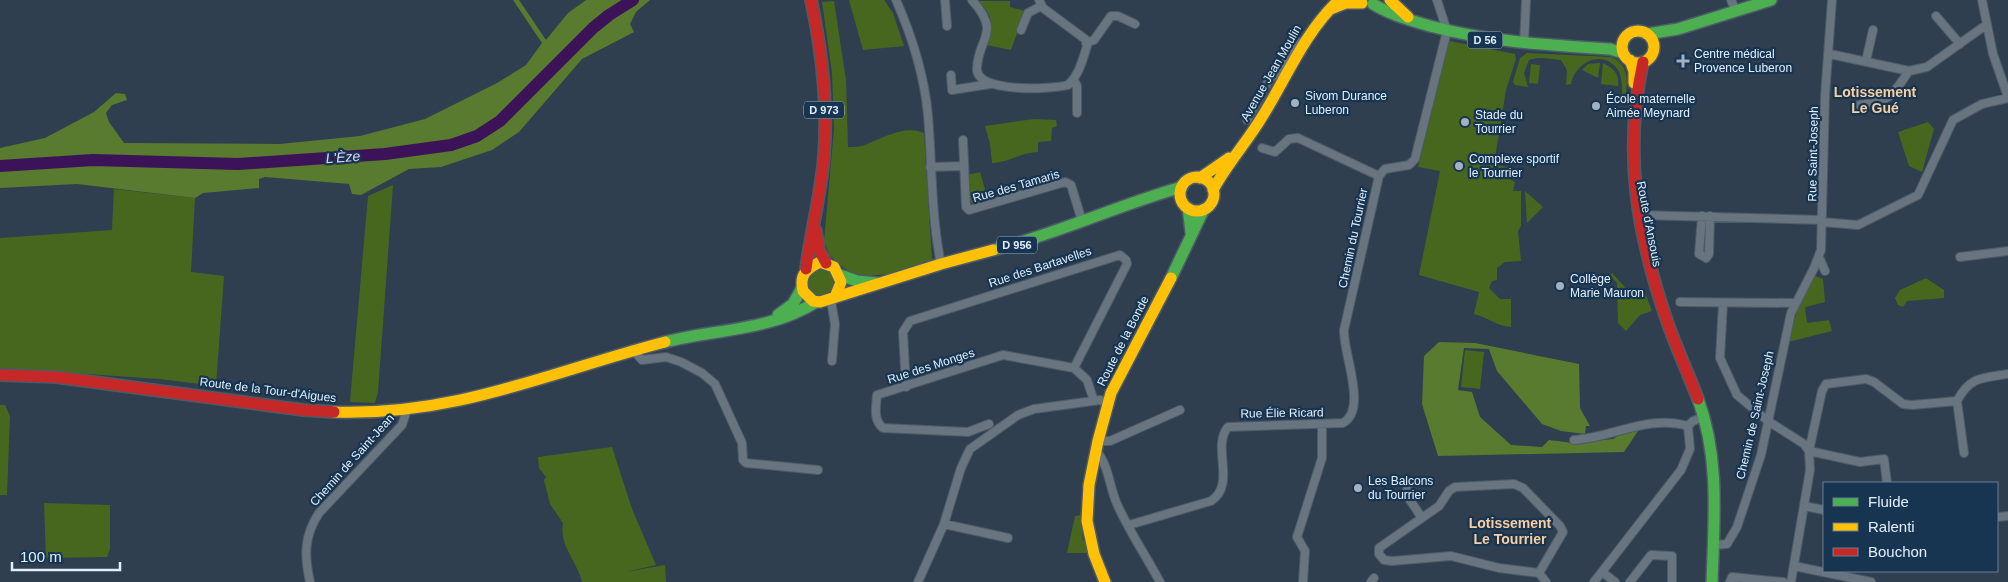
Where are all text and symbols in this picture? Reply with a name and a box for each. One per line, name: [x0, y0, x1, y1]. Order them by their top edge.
street label: Avenue Jean Moulin: [1238, 23, 1304, 123]
road number: D 56: [1468, 32, 1502, 48]
place label: Centre médical Provence Luberon: [1694, 47, 1792, 75]
marker: Centre médical Provence Luberon: [1676, 54, 1690, 68]
district label: Lotissement Le Gué: [1834, 84, 1917, 116]
place label: Sivom Durance Luberon: [1305, 89, 1387, 117]
place label: École maternelle Aimée Meynard: [1606, 91, 1696, 120]
marker: Sivom Durance Luberon: [1289, 97, 1301, 109]
marker: École maternelle Aimée Meynard: [1590, 100, 1602, 112]
road number: D 973: [804, 102, 844, 118]
street label: Rue Saint-Joseph: [1805, 106, 1821, 202]
place label: Stade du Tourrier: [1475, 108, 1523, 136]
marker: Stade du Tourrier: [1459, 116, 1471, 128]
water label: L'Èze: [325, 148, 361, 166]
place label: Complexe sportif le Tourrier: [1469, 152, 1560, 180]
marker: Complexe sportif le Tourrier: [1453, 160, 1465, 172]
street label: Rue des Tamaris: [971, 167, 1061, 205]
street label: Route d'Ansouis: [1634, 180, 1664, 268]
street label: Chemin du Tourrier: [1336, 187, 1370, 289]
road number: D 956: [997, 236, 1037, 254]
street label: Rue des Bartavelles: [987, 244, 1093, 290]
place label: Collège Marie Mauron: [1570, 272, 1644, 300]
marker: Collège Marie Mauron: [1554, 280, 1566, 292]
street label: Route de la Bonde: [1094, 293, 1152, 388]
street label: Rue des Monges: [886, 345, 976, 387]
street label: Chemin de Saint-Joseph: [1733, 349, 1777, 481]
street label: Route de la Tour-d'Aigues: [199, 375, 337, 405]
street label: Rue Élie Ricard: [1240, 404, 1324, 421]
street label: Chemin de Saint-Jean: [307, 411, 397, 509]
place label: Les Balcons du Tourrier: [1368, 474, 1433, 502]
marker: Les Balcons du Tourrier: [1352, 482, 1364, 494]
legend: [1823, 482, 1998, 572]
text: Fluide: [1868, 493, 1909, 510]
district label: Lotissement Le Tourrier: [1469, 515, 1552, 547]
text: Ralenti: [1868, 518, 1915, 535]
scale bar: [12, 540, 120, 572]
text: Bouchon: [1868, 543, 1927, 560]
text: 100 m: [20, 548, 62, 565]

